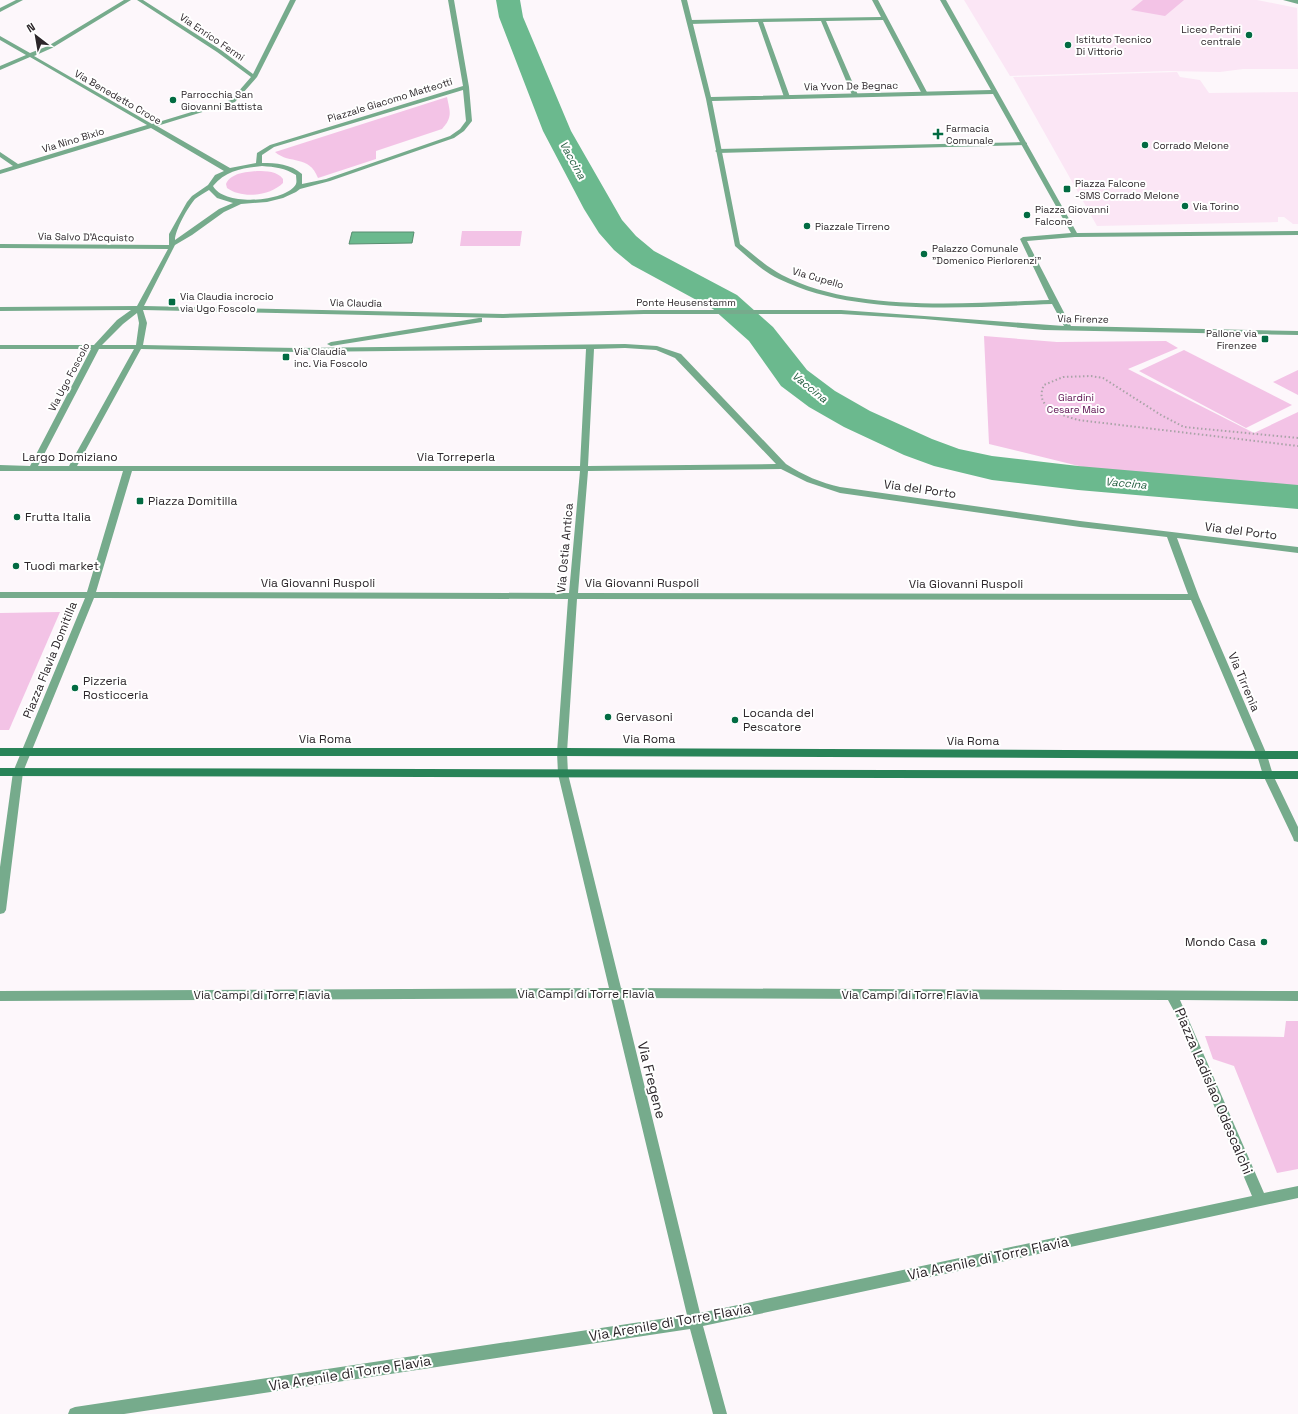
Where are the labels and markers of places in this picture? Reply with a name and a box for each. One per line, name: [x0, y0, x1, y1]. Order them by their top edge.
place label: Liceo Pertini centrale: [1181, 23, 1241, 48]
marker: Liceo Pertini centrale: [1244, 30, 1254, 40]
place label: Istituto Tecnico Di Vittorio: [1076, 33, 1152, 58]
marker: Istituto Tecnico Di Vittorio: [1063, 40, 1073, 50]
place label: Parrocchia San Giovanni Battista: [181, 88, 263, 113]
marker: Parrocchia San Giovanni Battista: [168, 95, 178, 105]
place label: Farmacia Comunale: [946, 122, 994, 147]
marker: Farmacia Comunale: [933, 129, 943, 139]
place label: Corrado Melone: [1153, 139, 1229, 152]
marker: Corrado Melone: [1140, 140, 1150, 150]
place label: Piazza Falcone -SMS Corrado Melone: [1075, 177, 1179, 202]
marker: Piazza Falcone -SMS Corrado Melone: [1062, 184, 1072, 194]
place label: Via Torino: [1193, 200, 1239, 213]
marker: Via Torino: [1180, 201, 1190, 211]
place label: Piazza Giovanni Falcone: [1035, 203, 1109, 228]
marker: Piazza Giovanni Falcone: [1022, 210, 1032, 220]
place label: Piazzale Tirreno: [815, 220, 890, 233]
marker: Piazzale Tirreno: [802, 221, 812, 231]
place label: Palazzo Comunale "Domenico Pierlorenzi": [932, 242, 1041, 267]
marker: Palazzo Comunale "Domenico Pierlorenzi": [919, 249, 929, 259]
place label: Via Claudia incrocio via Ugo Foscolo: [180, 290, 274, 315]
marker: Via Claudia incrocio via Ugo Foscolo: [167, 297, 177, 307]
place label: Pallone via Firenzee: [1206, 327, 1257, 352]
marker: Pallone via Firenzee: [1260, 334, 1270, 344]
place label: Via Claudia inc. Via Foscolo: [294, 345, 368, 370]
marker: Via Claudia inc. Via Foscolo: [281, 352, 291, 362]
place label: Piazza Domitilla: [148, 493, 237, 509]
marker: Piazza Domitilla: [135, 496, 145, 506]
place label: Frutta Italia: [25, 509, 91, 525]
marker: Frutta Italia: [12, 512, 22, 522]
place label: Tuodì market: [24, 558, 99, 574]
marker: Tuodì market: [11, 561, 21, 571]
place label: Pizzeria Rosticceria: [83, 673, 149, 703]
marker: Pizzeria Rosticceria: [70, 683, 80, 693]
place label: Locanda del Pescatore: [743, 705, 814, 735]
place label: Gervasoni: [616, 709, 673, 725]
marker: Gervasoni: [603, 712, 613, 722]
marker: Locanda del Pescatore: [730, 715, 740, 725]
place label: Mondo Casa: [1185, 934, 1256, 950]
marker: Mondo Casa: [1259, 937, 1269, 947]

